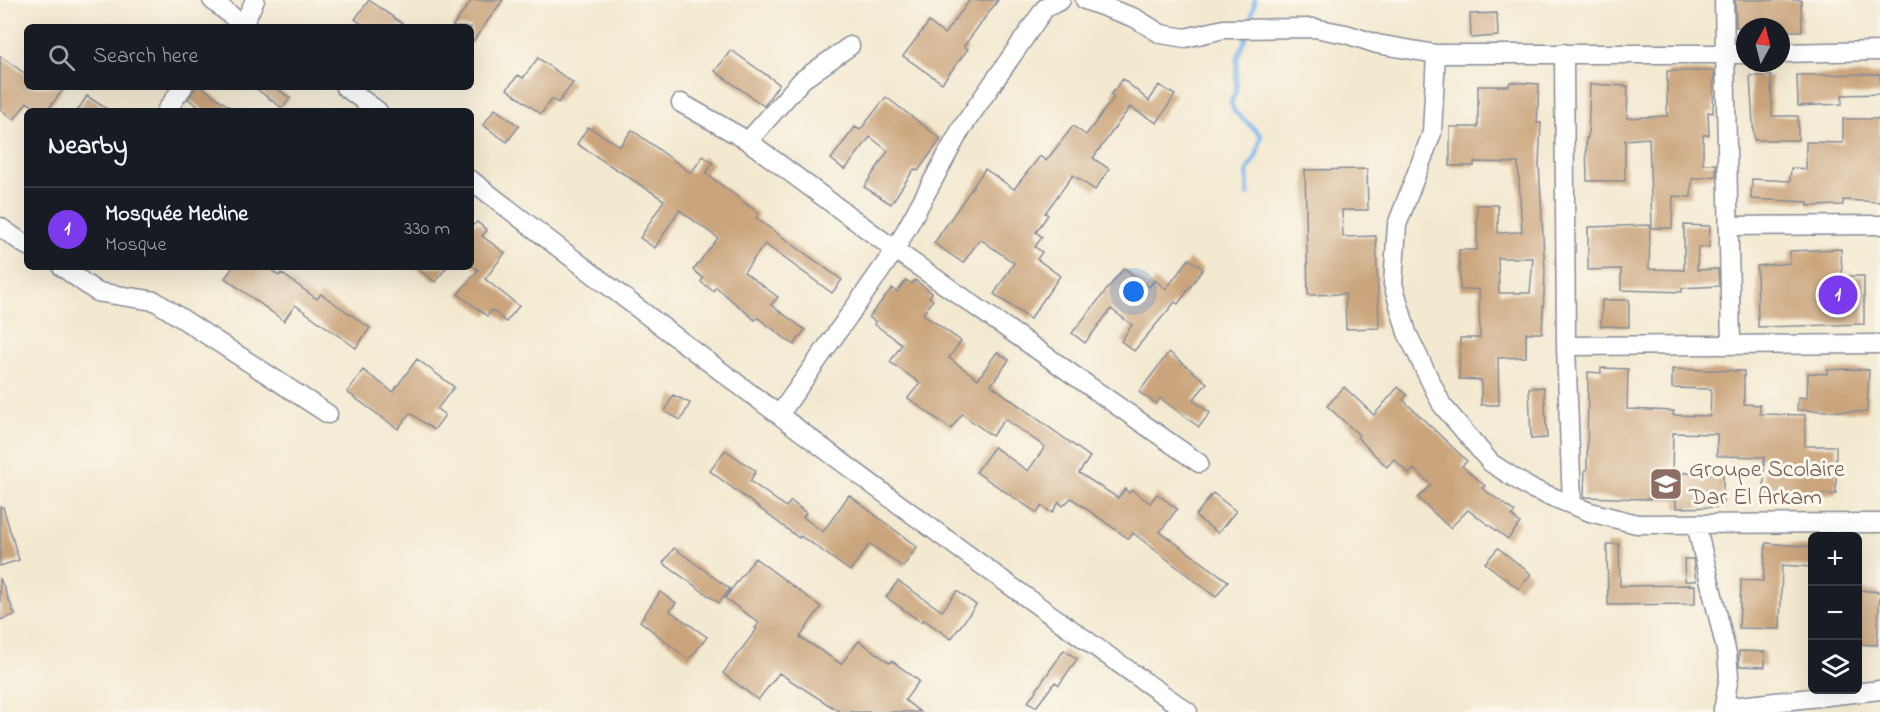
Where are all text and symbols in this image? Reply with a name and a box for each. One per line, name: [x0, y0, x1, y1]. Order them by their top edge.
north arrow: [1736, 18, 1790, 72]
search box: [24, 24, 474, 90]
icon: search: [45, 41, 78, 74]
text: Search here: [93, 41, 198, 73]
text: Nearby: [48, 128, 127, 166]
text: Mosquée Medine: [105, 199, 248, 231]
text: 1: [64, 215, 71, 244]
text: 330 m: [404, 215, 450, 244]
text: Mosque: [105, 231, 166, 260]
pin: 1: [1818, 272, 1858, 318]
your location: [1119, 277, 1148, 306]
place label: Groupe Scolaire Dar El Arkam: [1688, 453, 1845, 516]
school or university icon: Groupe Scolaire Dar El Arkam: [1648, 466, 1684, 502]
map controls: [1808, 532, 1862, 694]
button: +: [1808, 532, 1862, 586]
button: −: [1808, 586, 1862, 640]
button: layers: [1808, 640, 1862, 694]

